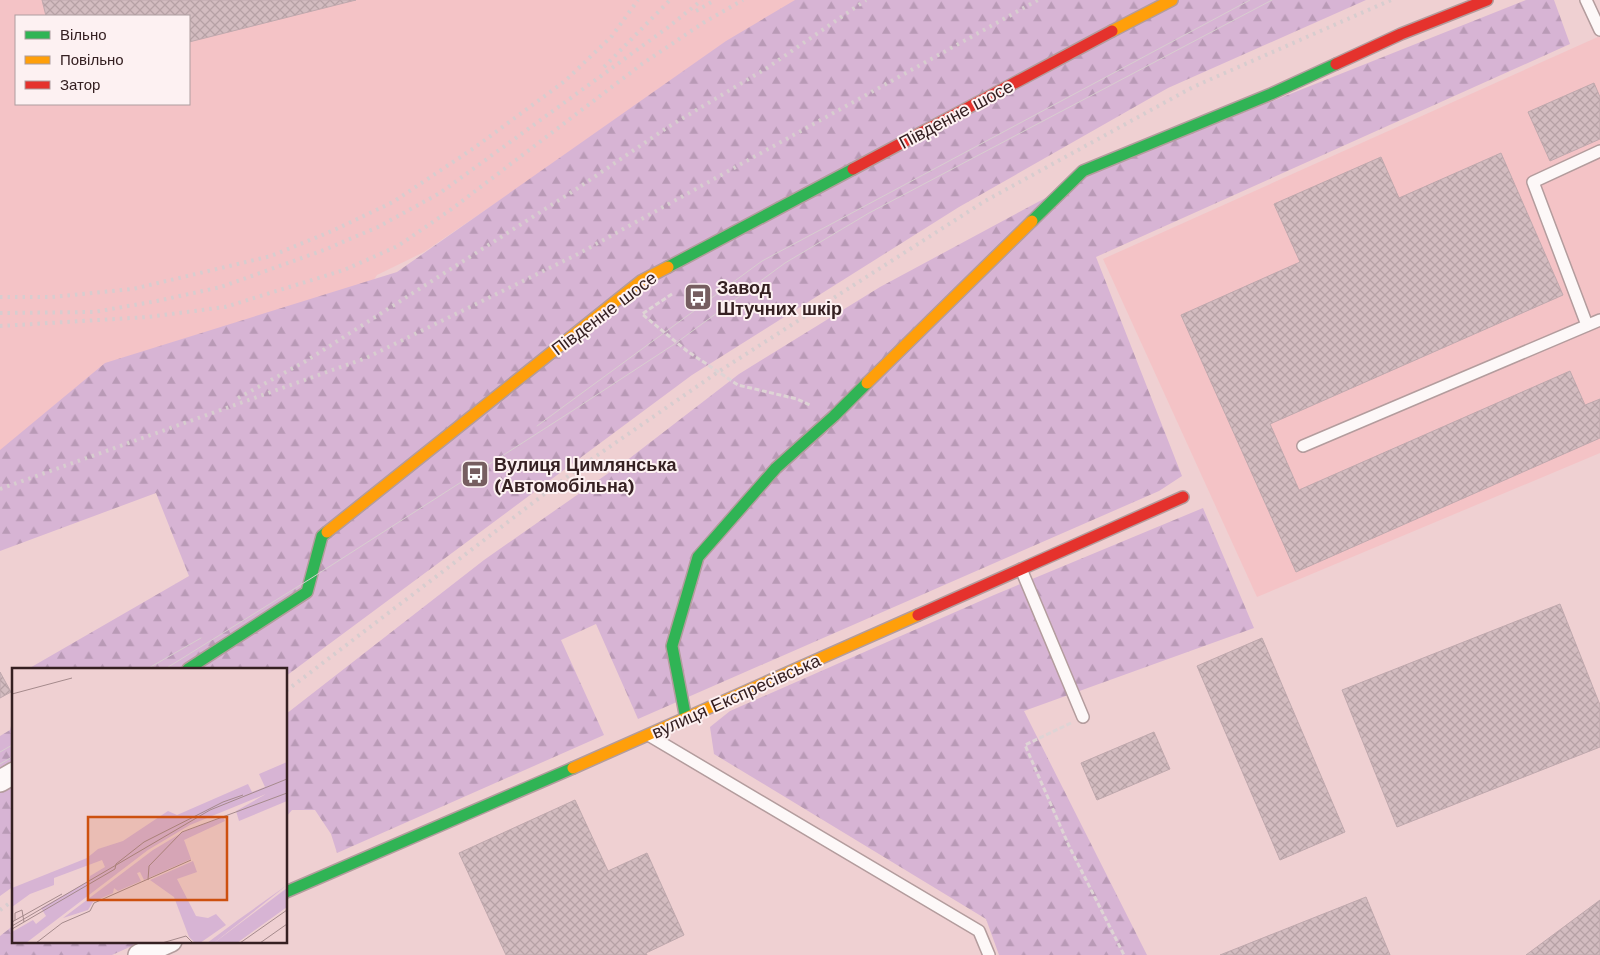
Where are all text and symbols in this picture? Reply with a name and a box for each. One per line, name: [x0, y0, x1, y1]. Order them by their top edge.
legend: [15, 15, 190, 105]
text: Вільно: [60, 26, 107, 44]
text: Повільно: [60, 51, 124, 69]
street label: Південне шосе: [895, 75, 1017, 153]
text: Затор: [60, 76, 100, 94]
street label: Південне шосе: [547, 267, 661, 359]
place label: Завод Штучних шкір: [717, 277, 842, 319]
bus stop icon: Завод Штучних шкір: [683, 282, 713, 312]
place label: Вулиця Цимлянська (Автомобільна): [494, 454, 677, 496]
bus stop icon: Вулиця Цимлянська (Автомобільна): [460, 459, 490, 489]
street label: вулиця Експресівська: [648, 649, 824, 743]
inset map: [12, 668, 288, 942]

